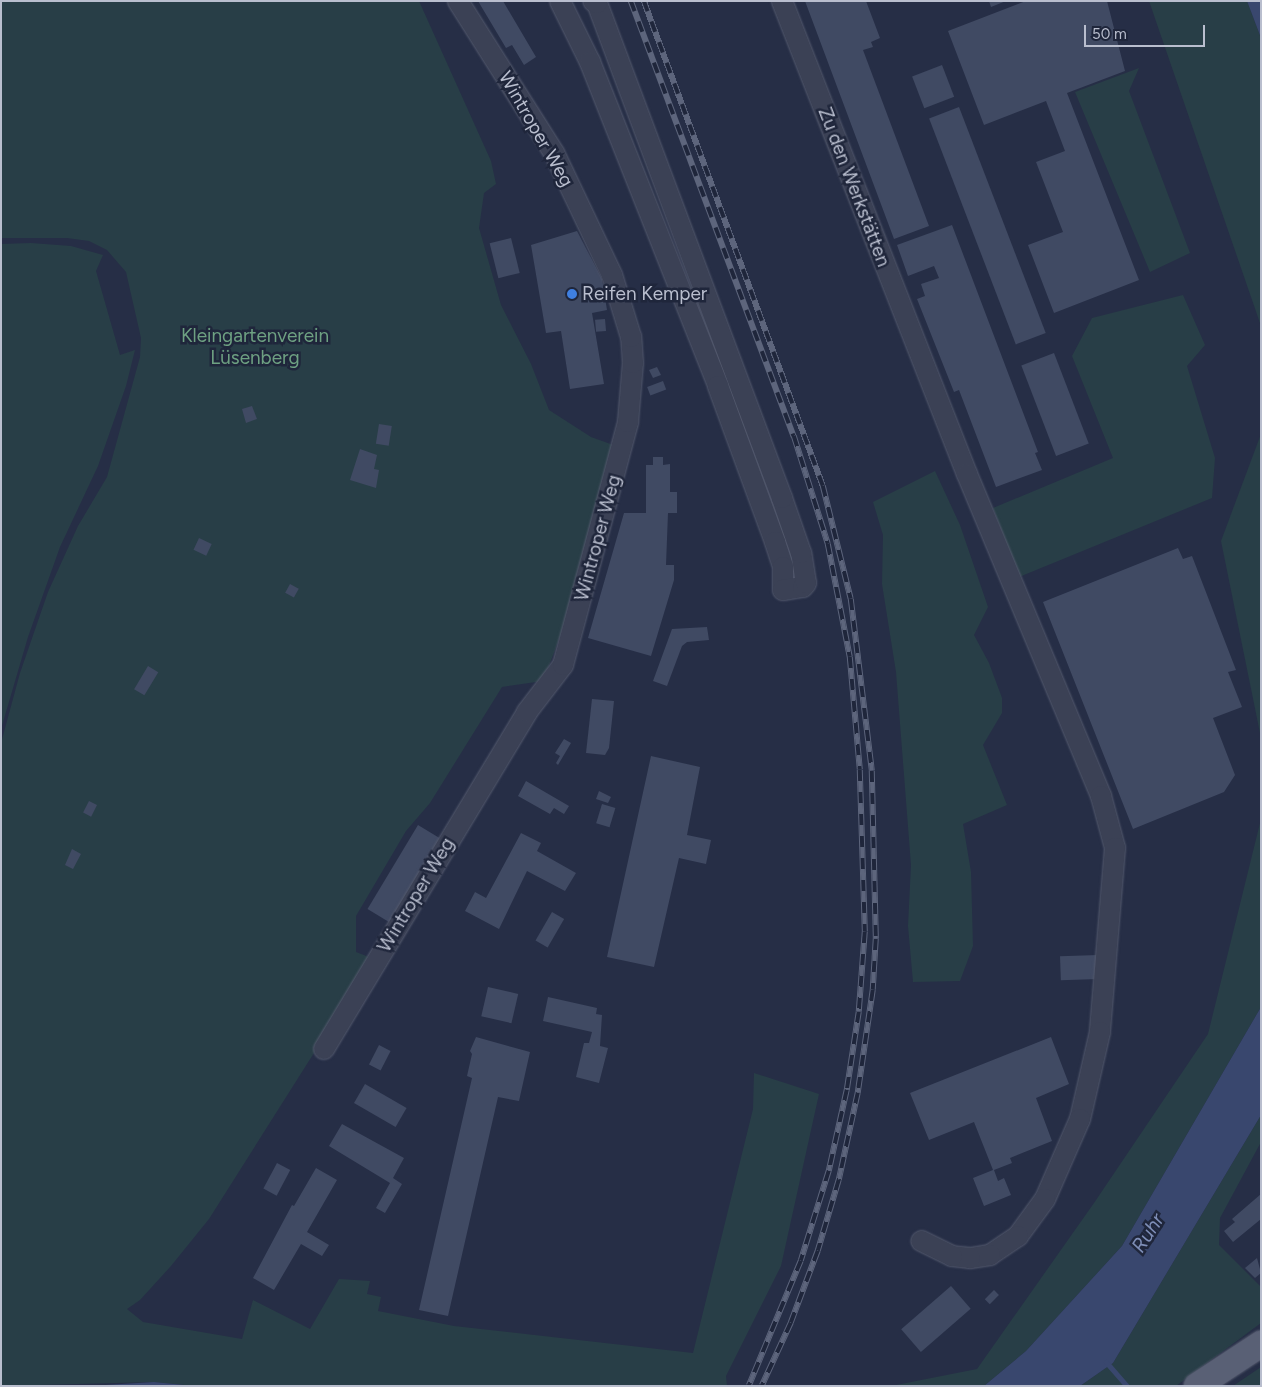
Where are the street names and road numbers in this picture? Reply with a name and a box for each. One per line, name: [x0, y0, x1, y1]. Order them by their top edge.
street label: Wintroper Weg: [494, 67, 578, 191]
street label: Zu den Werkstätten: [813, 104, 895, 270]
street label: Wintroper Weg: [570, 472, 626, 604]
street label: Wintroper Weg: [373, 834, 459, 956]

